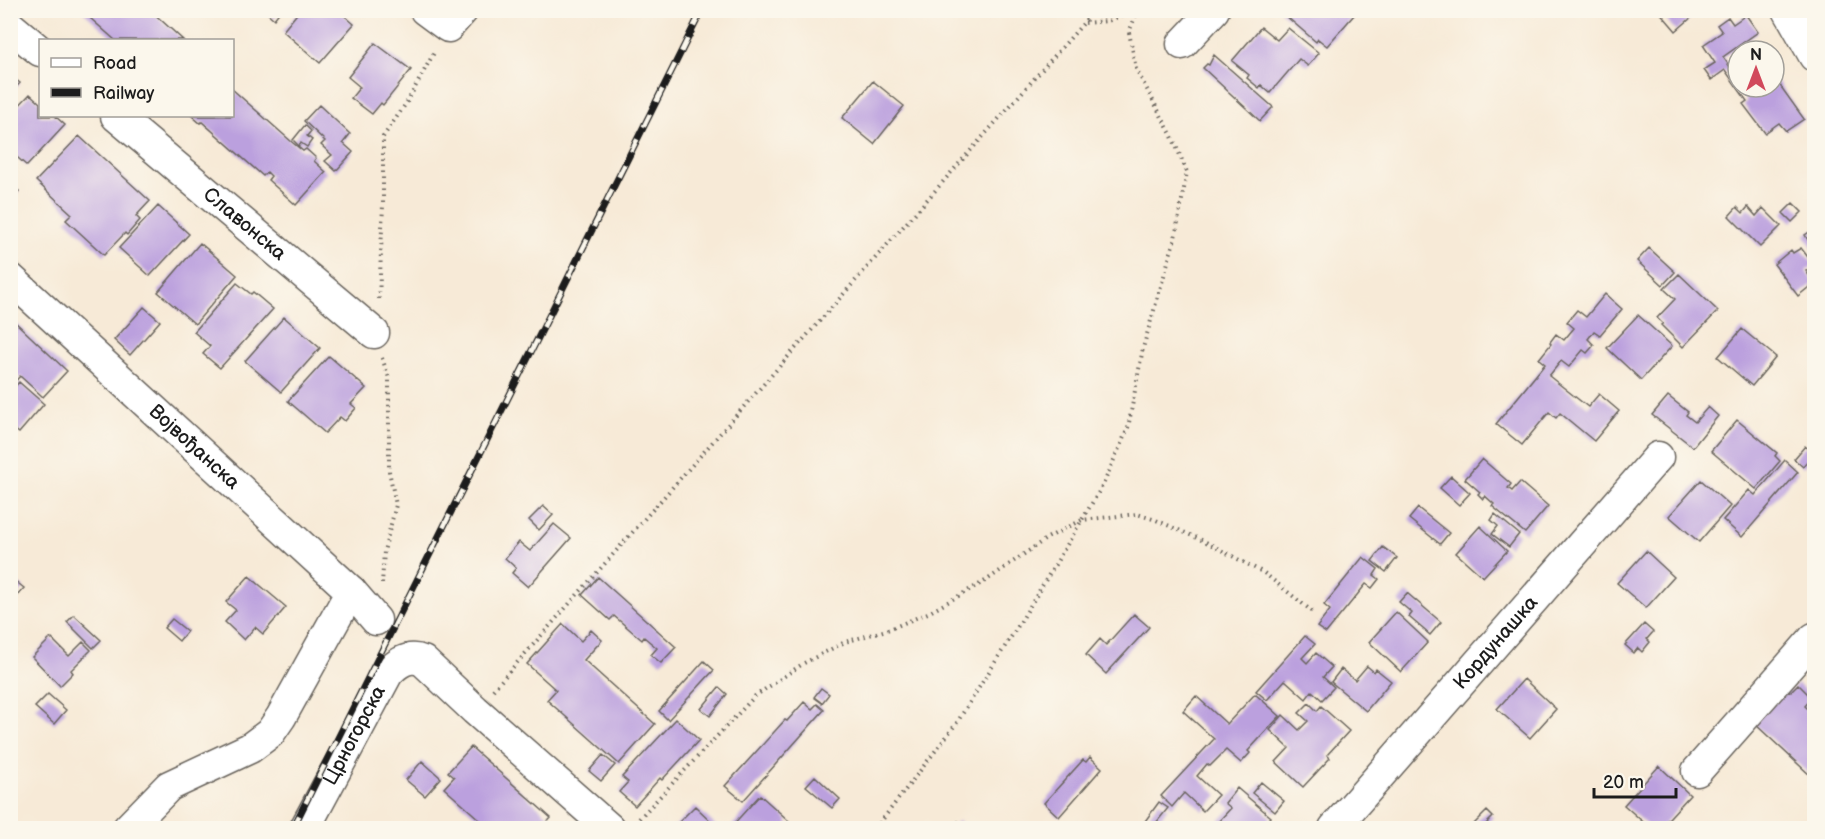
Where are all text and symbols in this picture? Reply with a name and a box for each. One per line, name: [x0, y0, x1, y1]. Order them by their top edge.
legend: [39, 39, 234, 117]
north arrow: [1726, 39, 1786, 99]
text: N: [1750, 46, 1762, 65]
text: Road: [93, 53, 137, 74]
text: Railway: [93, 83, 155, 104]
street label: Славонска: [198, 182, 291, 266]
street label: Војвођанска: [144, 399, 245, 495]
street label: Кордунашка: [1449, 591, 1543, 694]
street label: Црногорска: [318, 681, 391, 789]
scale bar: [1594, 761, 1676, 799]
text: 20 m: [1603, 772, 1644, 793]

